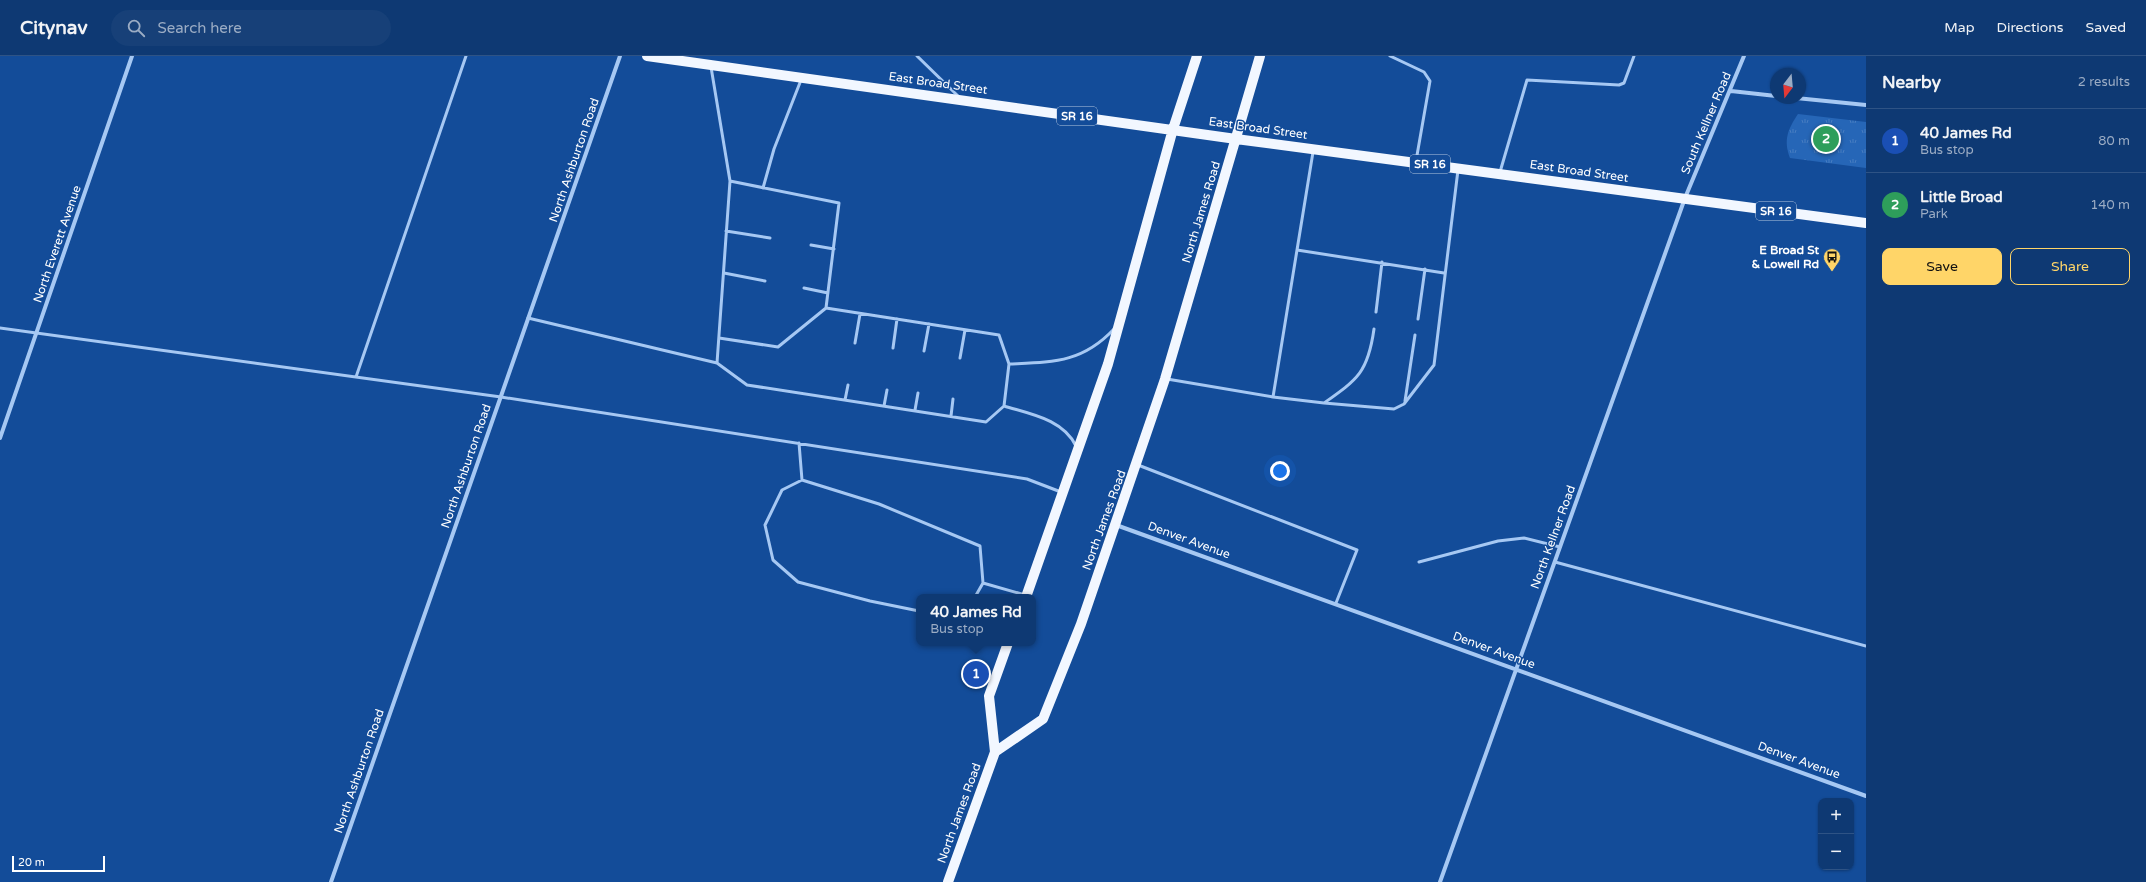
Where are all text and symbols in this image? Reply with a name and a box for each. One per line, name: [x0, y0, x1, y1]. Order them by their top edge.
search box: [111, 10, 391, 46]
text: Citynav: [20, 17, 87, 39]
icon: search: [125, 17, 147, 39]
text: Search here: [157, 19, 242, 37]
text: Map: [1944, 19, 1975, 36]
text: Directions: [1997, 19, 2064, 36]
text: Saved: [2086, 19, 2126, 36]
north arrow: [1770, 68, 1806, 104]
street label: East Broad Street: [888, 69, 989, 97]
street label: South Kellner Road: [1678, 70, 1734, 176]
text: Nearby: [1882, 72, 1941, 93]
text: 2 results: [2078, 74, 2130, 90]
street label: North Ashburton Road: [546, 96, 602, 224]
road number: SR 16: [1057, 107, 1097, 125]
street label: East Broad Street: [1208, 114, 1309, 142]
pin: 2: [1813, 124, 1839, 154]
text: 40 James Rd: [1920, 124, 2012, 142]
text: 1: [1891, 133, 1899, 149]
text: 80 m: [2098, 133, 2130, 149]
text: Bus stop: [1920, 142, 1974, 158]
road number: SR 16: [1410, 155, 1450, 173]
street label: East Broad Street: [1529, 157, 1630, 185]
street label: North James Road: [1179, 159, 1223, 265]
street label: North Everett Avenue: [30, 183, 84, 305]
text: Little Broad: [1920, 188, 2003, 206]
text: 2: [1891, 197, 1899, 213]
text: 140 m: [2090, 197, 2130, 213]
road number: SR 16: [1756, 202, 1796, 220]
text: Park: [1920, 206, 1948, 222]
place label: E Broad St & Lowell Rd: [1752, 243, 1819, 271]
bus stop icon: E Broad St & Lowell Rd: [1822, 247, 1842, 272]
button: Save: [1882, 248, 2002, 285]
button: Share: [2010, 248, 2130, 285]
street label: North Ashburton Road: [438, 402, 494, 530]
your location: [1270, 461, 1290, 481]
street label: North James Road: [1079, 468, 1129, 572]
street label: North Kellner Road: [1528, 483, 1578, 591]
street label: Denver Avenue: [1146, 519, 1232, 561]
popup: [916, 594, 1036, 646]
text: 40 James Rd: [930, 603, 1022, 621]
text: Bus stop: [930, 621, 984, 637]
street label: Denver Avenue: [1451, 629, 1537, 671]
pin: 1: [963, 659, 989, 689]
street label: North Ashburton Road: [331, 707, 387, 835]
street label: Denver Avenue: [1756, 739, 1842, 781]
street label: North James Road: [934, 761, 984, 865]
map controls: [1818, 798, 1854, 870]
button: +: [1818, 798, 1854, 834]
button: −: [1818, 834, 1854, 870]
scale bar: [12, 854, 105, 873]
text: 20 m: [18, 856, 45, 869]

